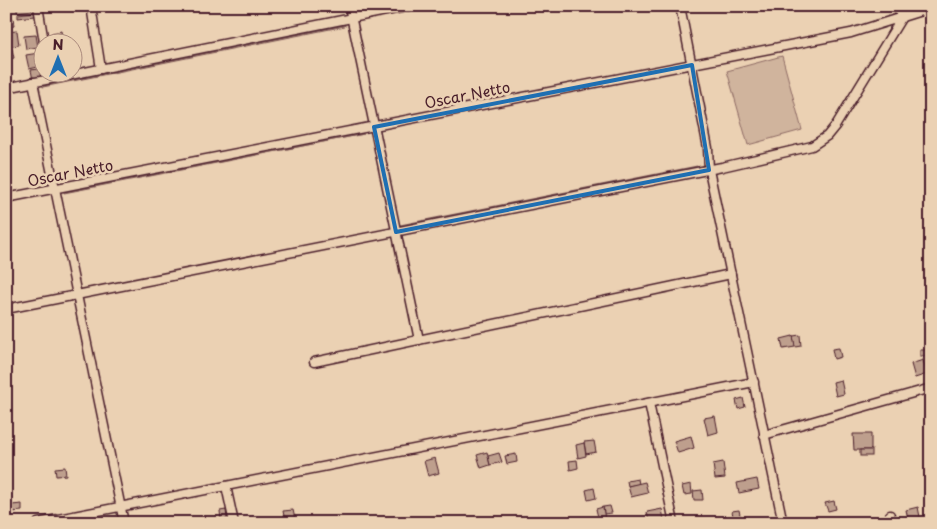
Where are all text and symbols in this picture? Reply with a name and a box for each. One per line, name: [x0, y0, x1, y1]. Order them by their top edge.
north arrow: [32, 32, 82, 82]
text: N: [52, 34, 64, 55]
street label: Oscar Netto: [422, 74, 512, 114]
street label: Oscar Netto: [25, 152, 115, 192]

